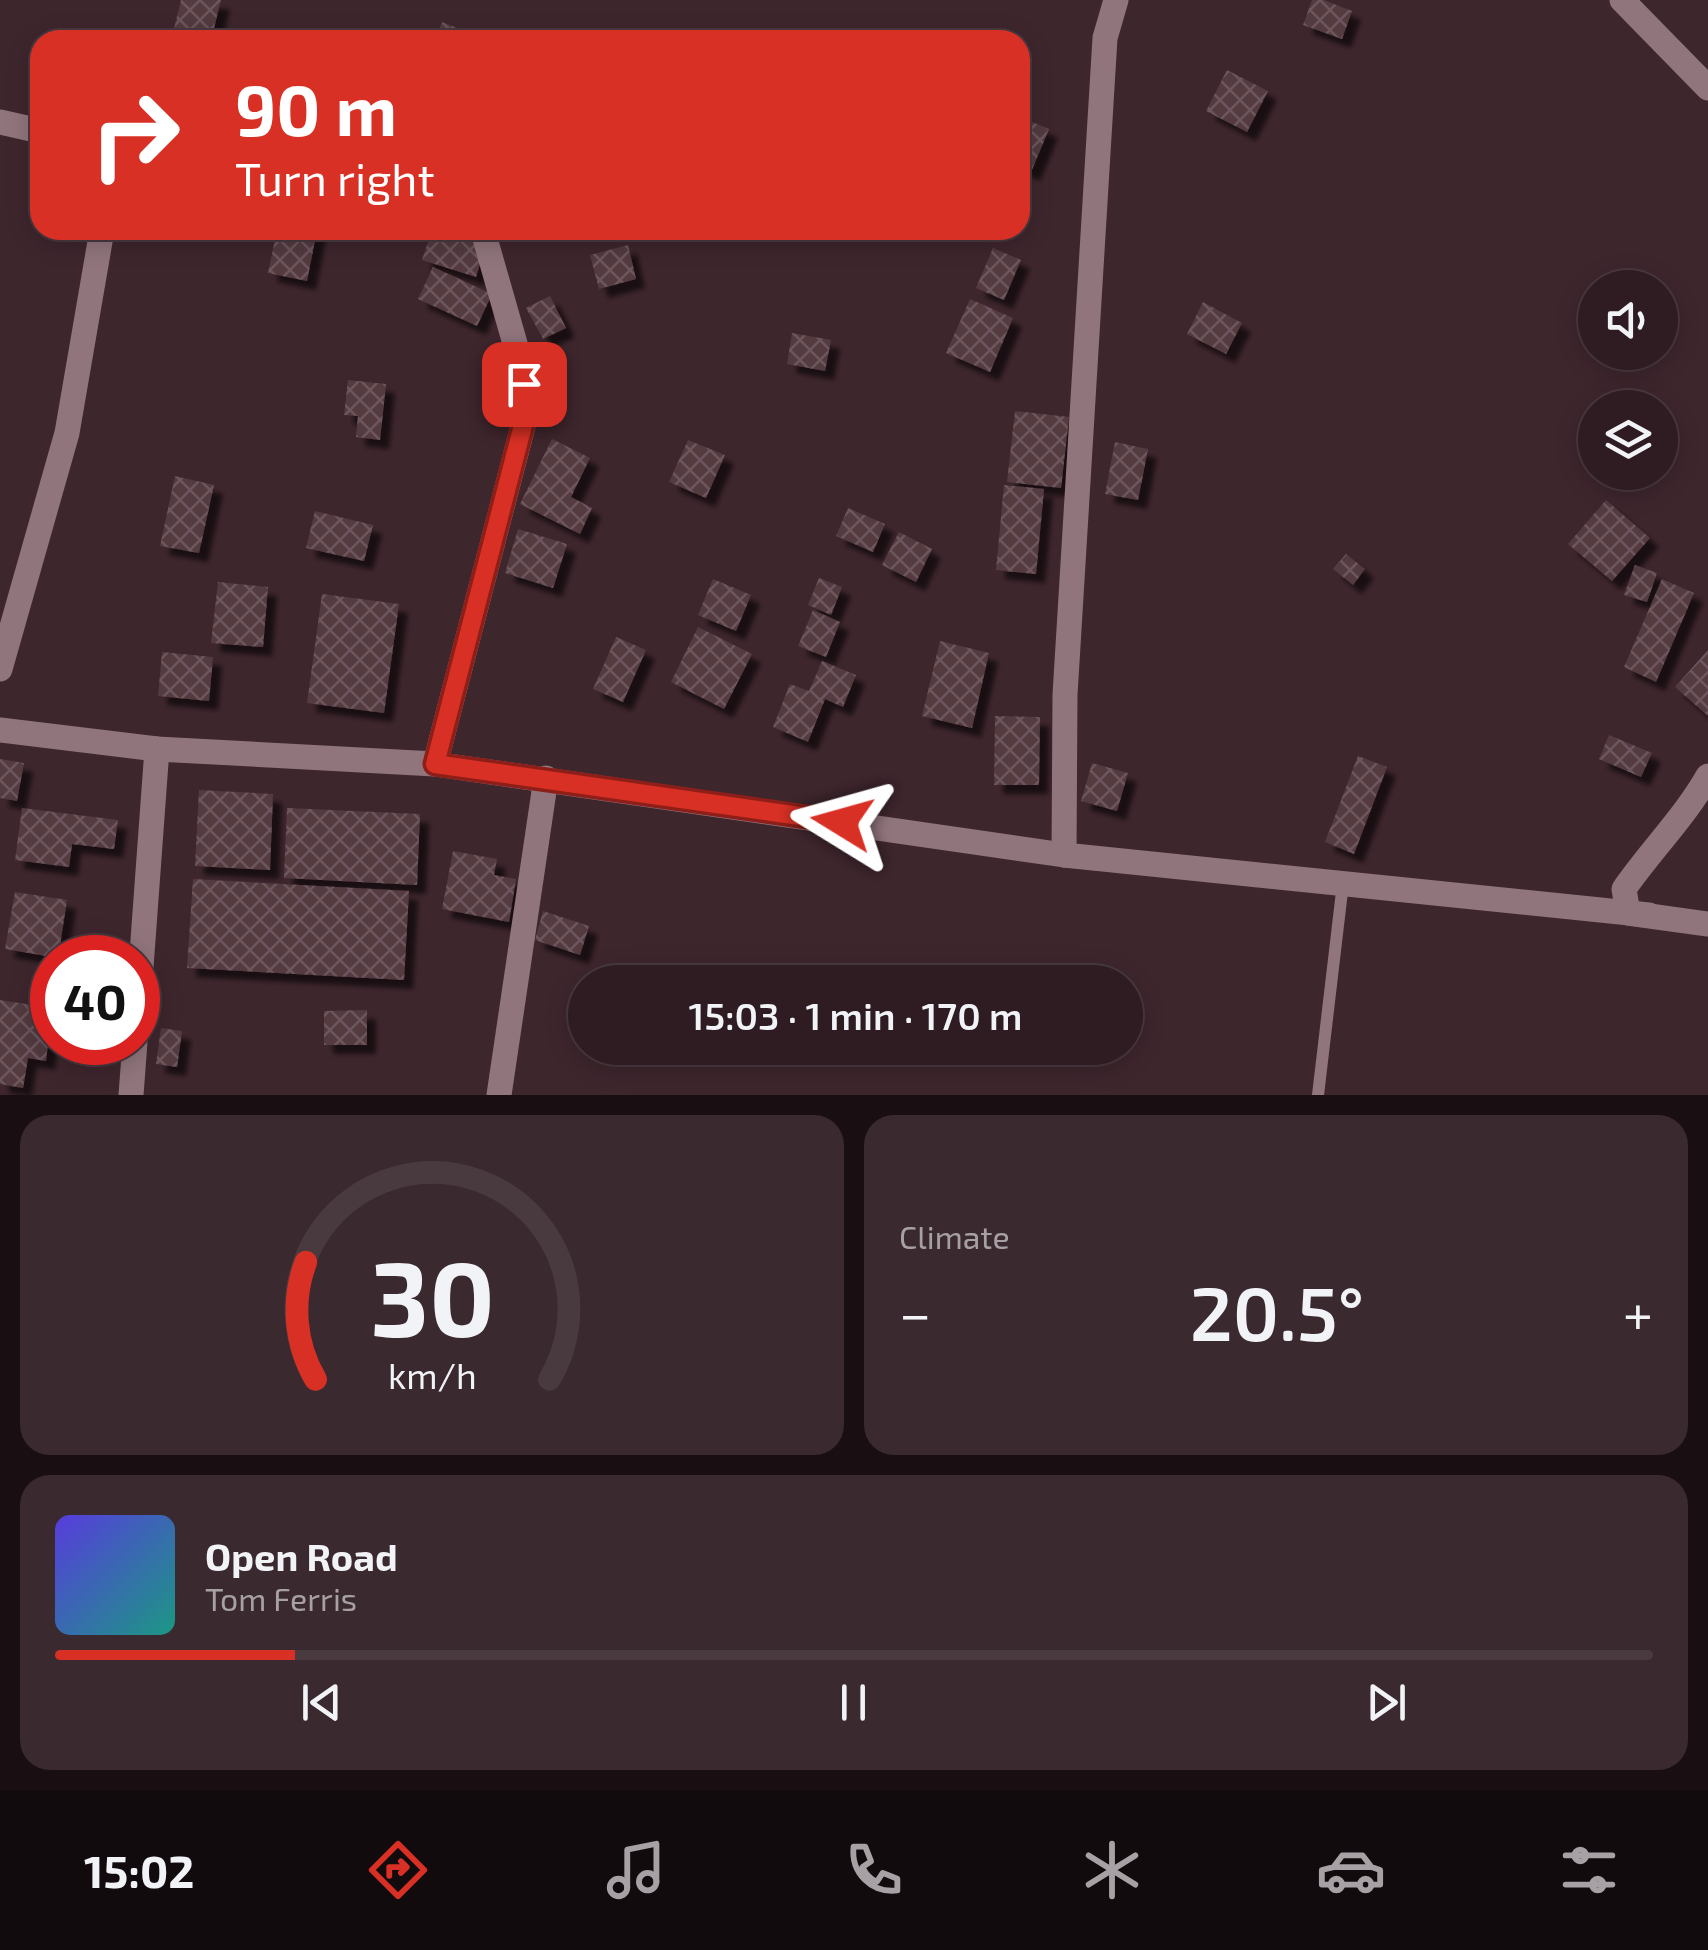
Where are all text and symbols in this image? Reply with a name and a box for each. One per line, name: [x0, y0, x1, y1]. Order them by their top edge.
text: 90 m: [235, 66, 397, 150]
icon: right: [70, 70, 200, 200]
text: Turn right: [235, 151, 435, 205]
map controls: [1578, 270, 1678, 490]
button: sound: [1578, 270, 1678, 370]
pin: [482, 342, 567, 427]
icon: arrive: [497, 357, 552, 412]
button: layers: [1578, 390, 1678, 490]
position arrow: [790, 770, 894, 874]
speed limit sign: 40: [30, 935, 160, 1065]
text: 15:03 · 1 min · 170 m: [689, 992, 1022, 1038]
text: Climate: [899, 1217, 1010, 1255]
text: 30: [370, 1233, 494, 1358]
text: 20.5°: [1190, 1266, 1364, 1356]
text: −: [899, 1279, 931, 1345]
text: +: [1623, 1279, 1653, 1345]
text: km/h: [388, 1353, 476, 1396]
text: Open Road: [205, 1533, 398, 1579]
text: Tom Ferris: [205, 1579, 357, 1617]
icon: previous: [294, 1675, 349, 1730]
icon: pause: [826, 1675, 881, 1730]
icon: next: [1359, 1675, 1414, 1730]
icon: directions: [363, 1835, 433, 1905]
icon: music: [601, 1835, 671, 1905]
icon: phone: [839, 1835, 909, 1905]
icon: climate: [1077, 1835, 1147, 1905]
icon: car: [1316, 1835, 1386, 1905]
icon: filters: [1554, 1835, 1624, 1905]
text: 15:02: [84, 1843, 195, 1897]

